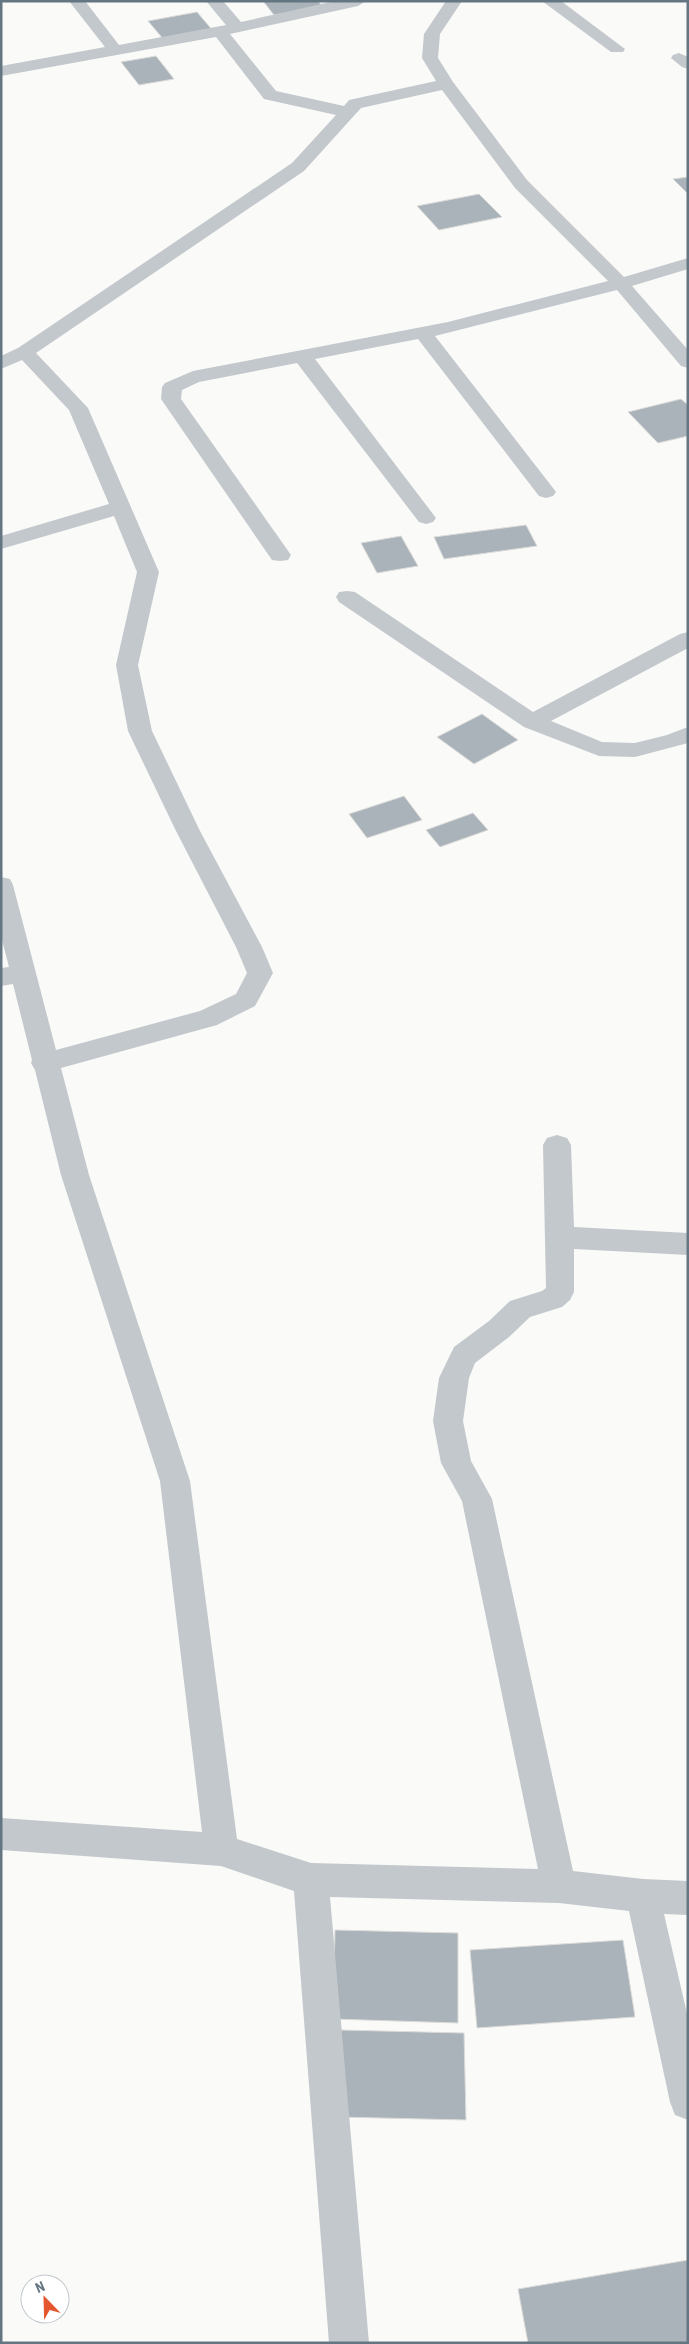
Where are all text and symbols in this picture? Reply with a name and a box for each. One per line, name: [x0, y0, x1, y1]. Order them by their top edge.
north arrow: [20, 2274, 70, 2324]
text: N: [33, 2278, 47, 2296]

